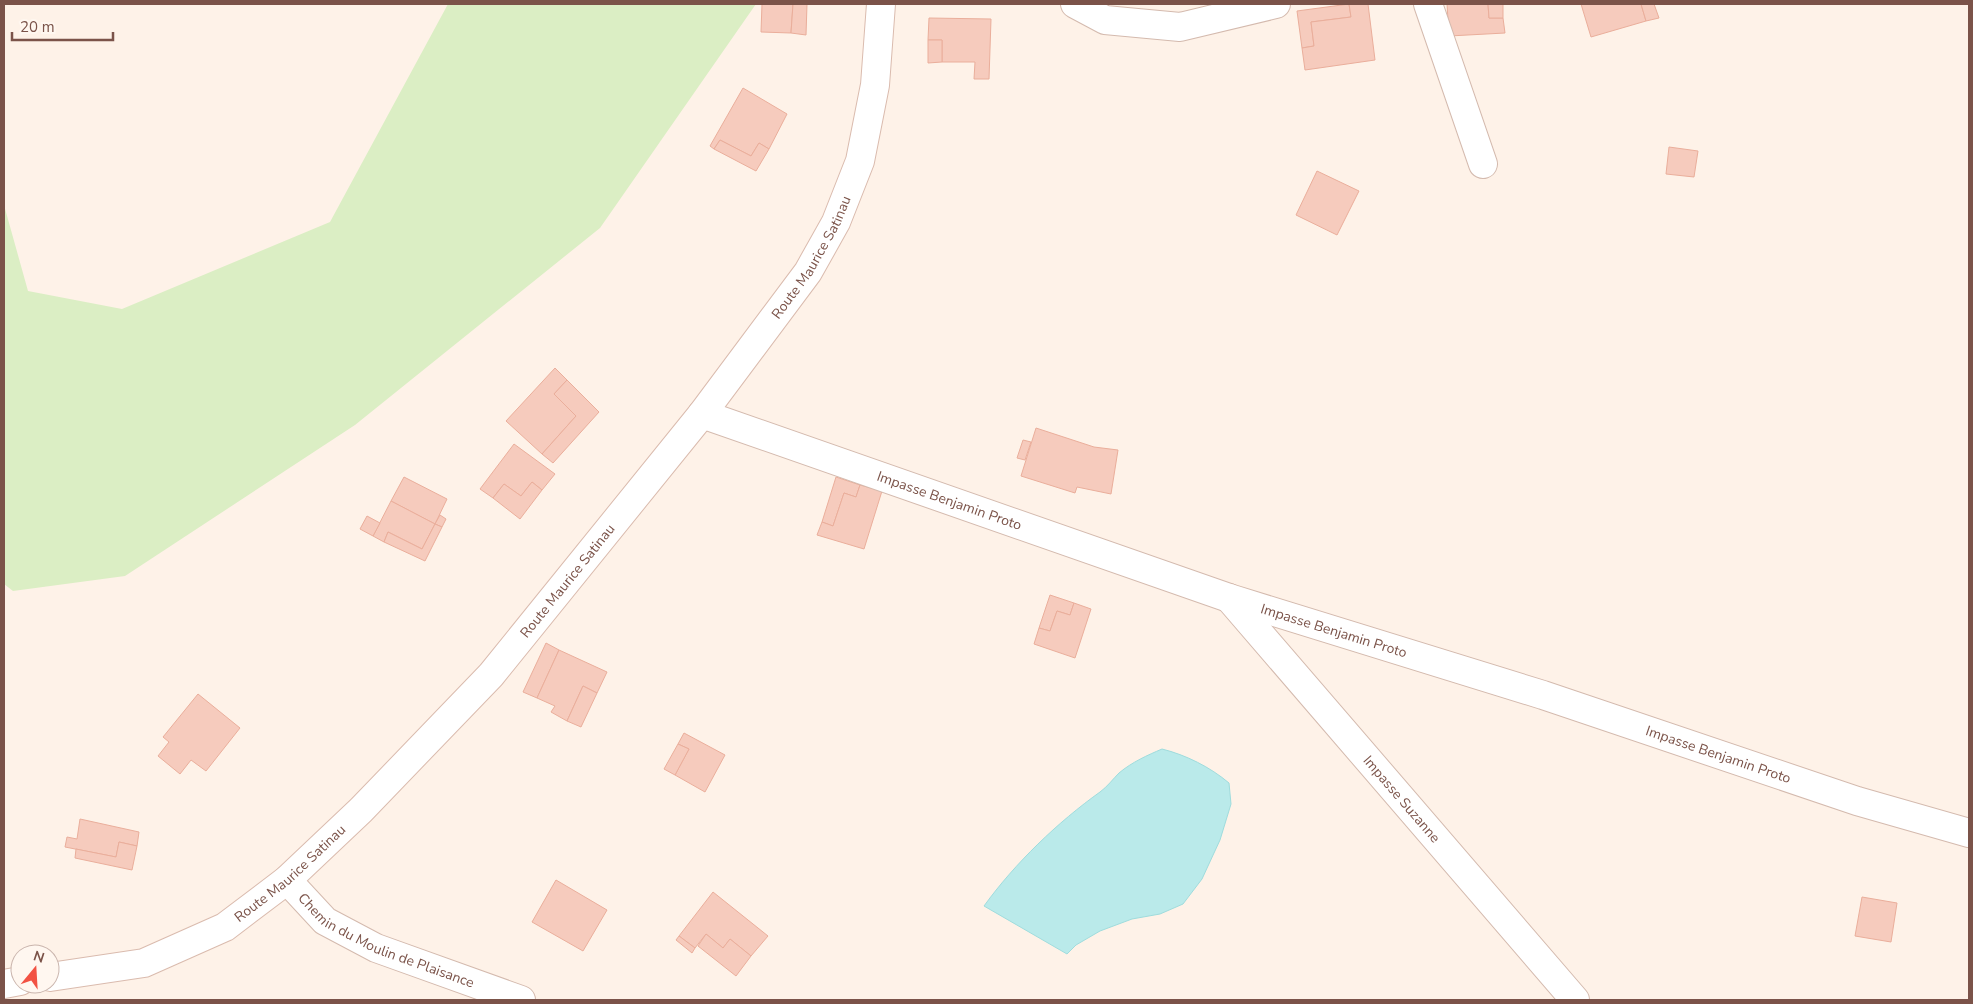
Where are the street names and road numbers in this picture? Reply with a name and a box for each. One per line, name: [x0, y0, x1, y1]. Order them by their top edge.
street label: Route Maurice Satinau: [767, 193, 855, 323]
street label: Impasse Benjamin Proto: [874, 467, 1024, 535]
street label: Route Maurice Satinau: [516, 520, 619, 642]
street label: Impasse Benjamin Proto: [1258, 599, 1409, 662]
street label: Impasse Benjamin Proto: [1643, 721, 1794, 788]
street label: Impasse Suzanne: [1359, 752, 1444, 847]
street label: Route Maurice Satinau: [231, 820, 350, 927]
street label: Chemin du Moulin de Plaisance: [294, 889, 477, 992]

